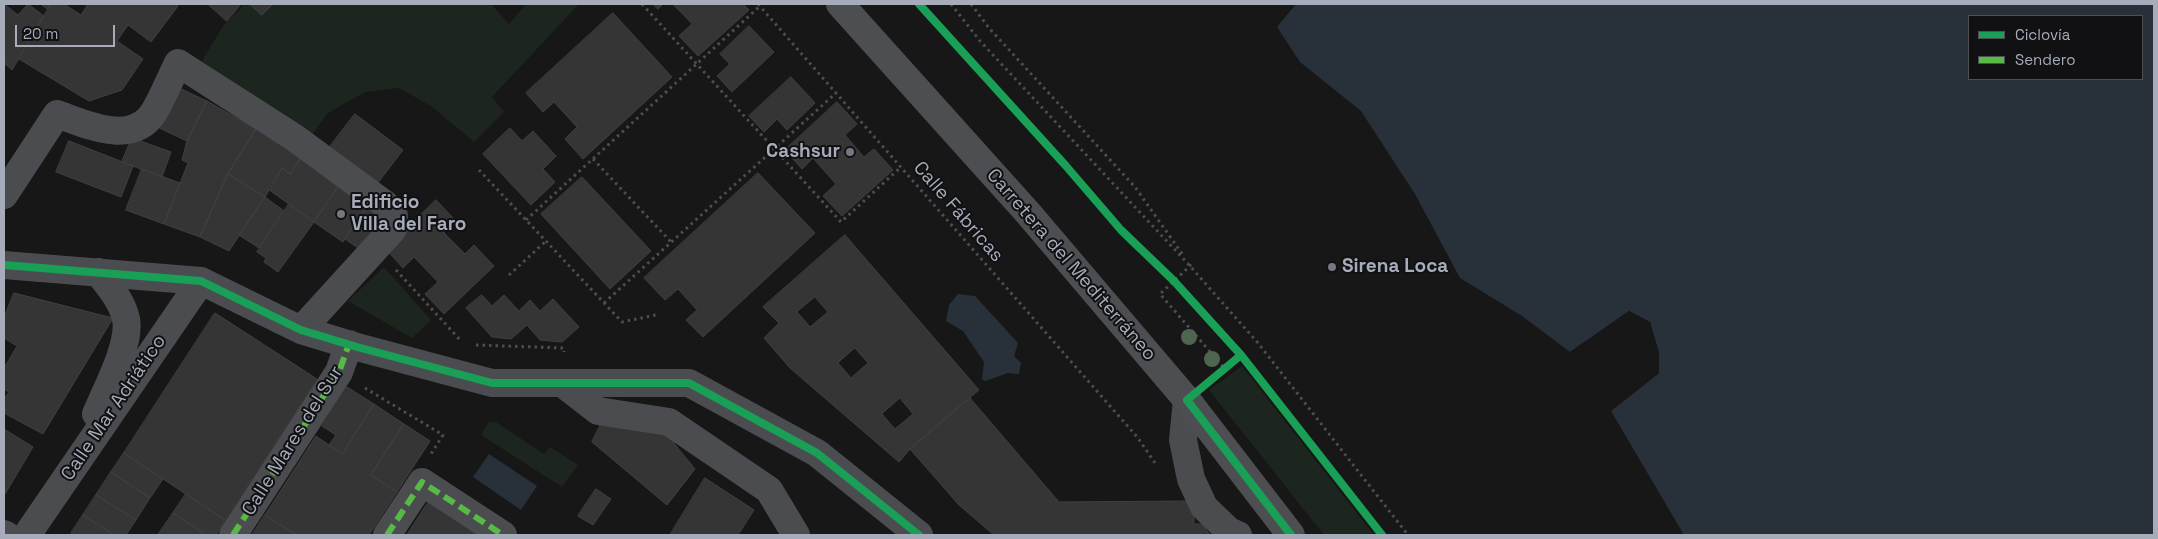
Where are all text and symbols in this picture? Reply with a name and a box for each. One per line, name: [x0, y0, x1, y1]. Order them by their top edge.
scale bar: [18, 15, 118, 47]
legend: [1968, 15, 2143, 80]
text: 20 m: [23, 24, 58, 43]
text: Ciclovía: [2015, 25, 2070, 44]
text: Sendero: [2015, 50, 2075, 69]
place label: Cashsur: [766, 141, 840, 163]
marker: Cashsur: [844, 146, 856, 158]
street label: Calle Fábricas: [908, 157, 1008, 267]
street label: Carretera del Mediterráneo: [981, 164, 1161, 366]
place label: Edificio Villa del Faro: [351, 192, 466, 236]
marker: Edificio Villa del Faro: [335, 208, 347, 220]
place label: Sirena Loca: [1342, 256, 1448, 278]
marker: Sirena Loca: [1326, 261, 1338, 273]
street label: Calle Mar Adriático: [57, 331, 171, 485]
street label: Calle Mares del Sur: [238, 362, 348, 520]

